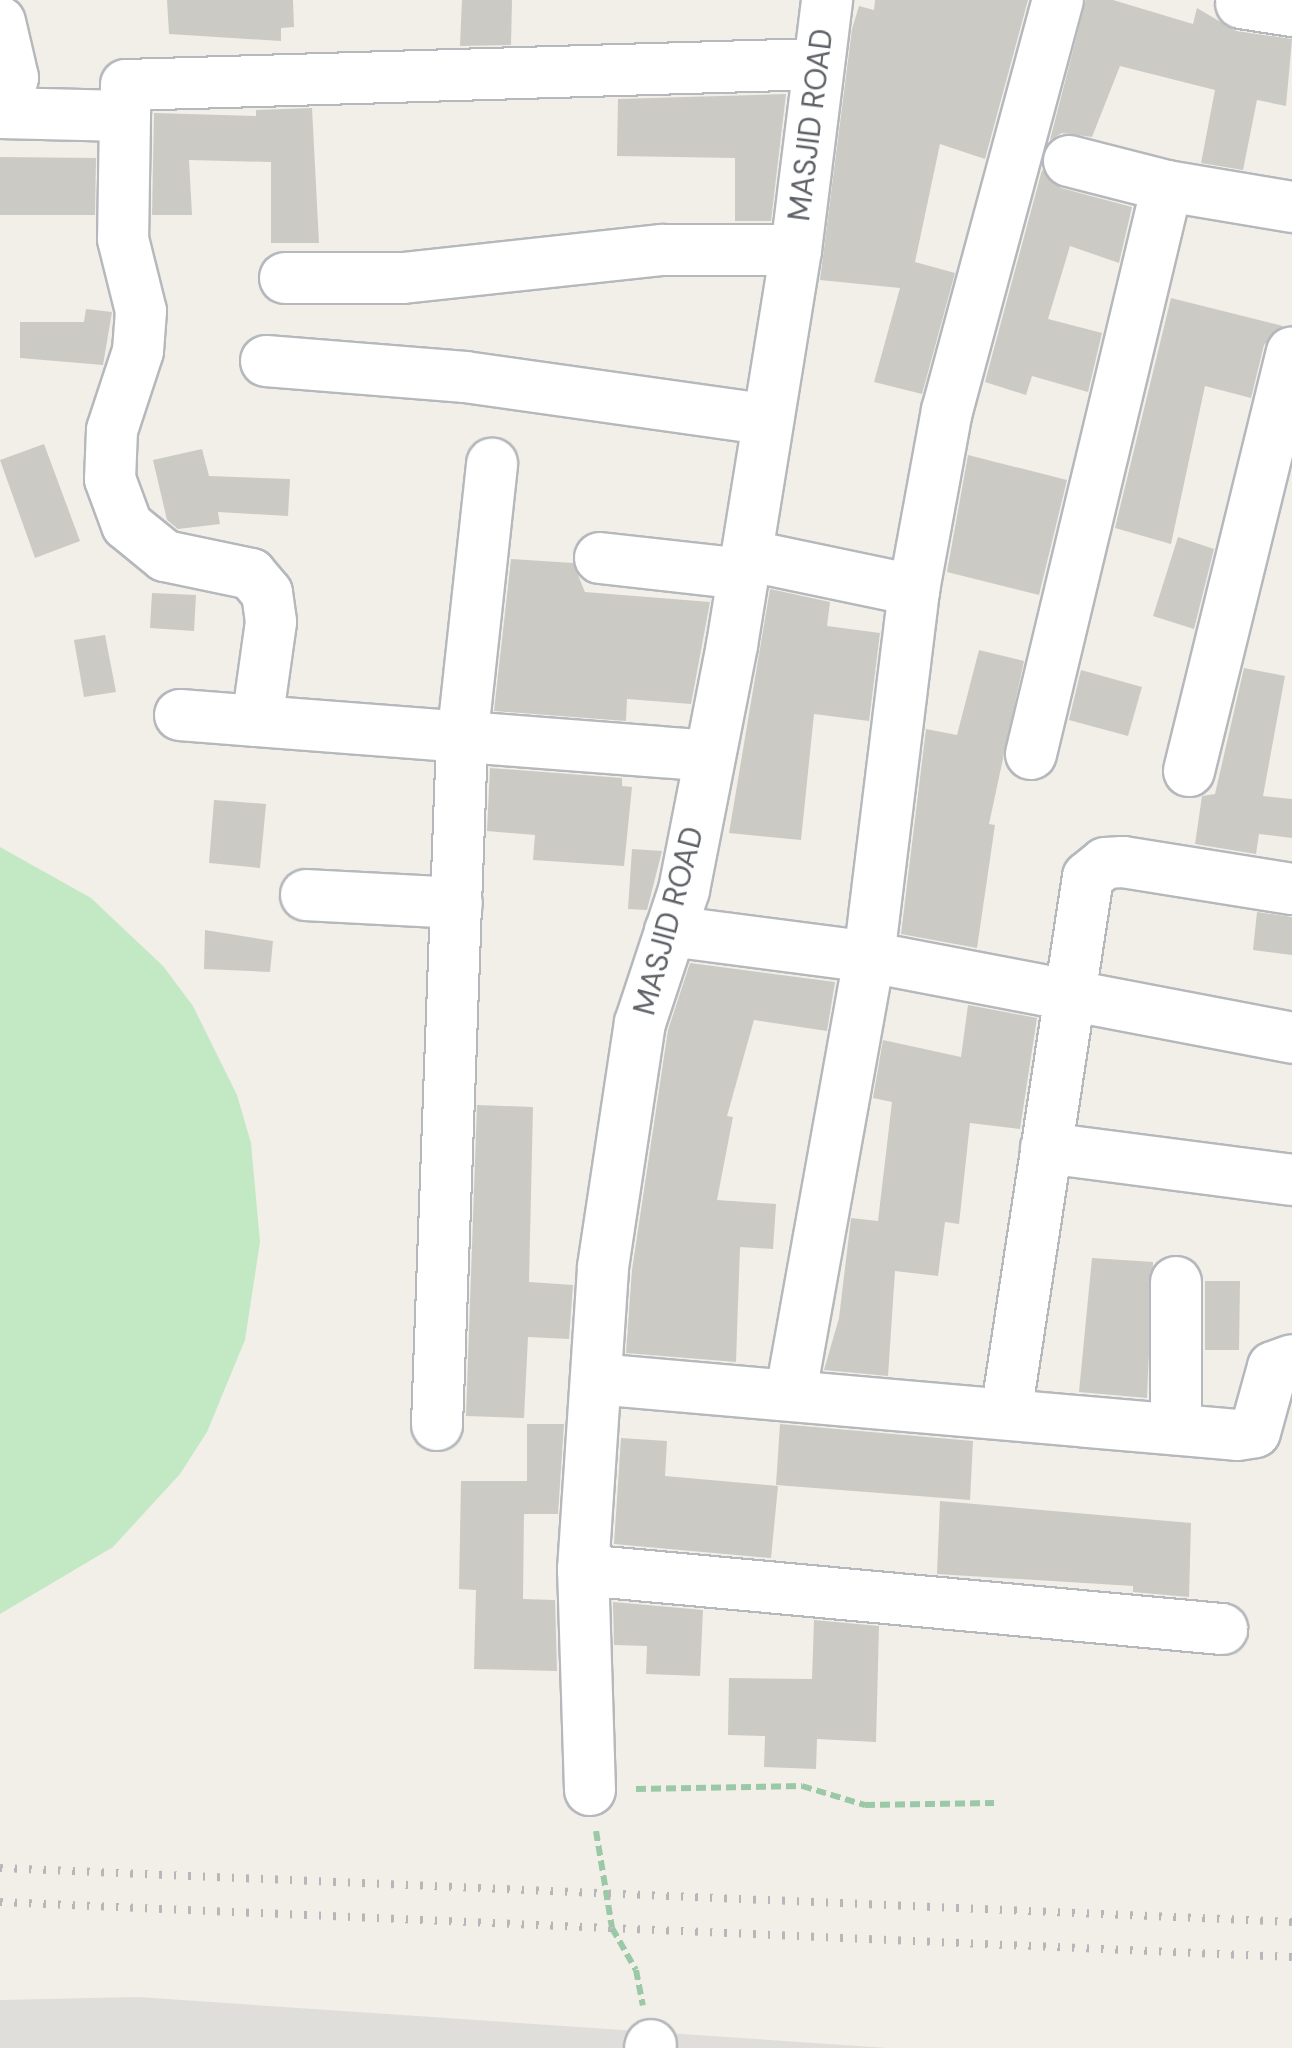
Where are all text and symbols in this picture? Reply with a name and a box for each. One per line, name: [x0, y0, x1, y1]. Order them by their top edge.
street label: MASJID ROAD: [781, 27, 841, 223]
street label: MASJID ROAD: [627, 823, 711, 1019]

